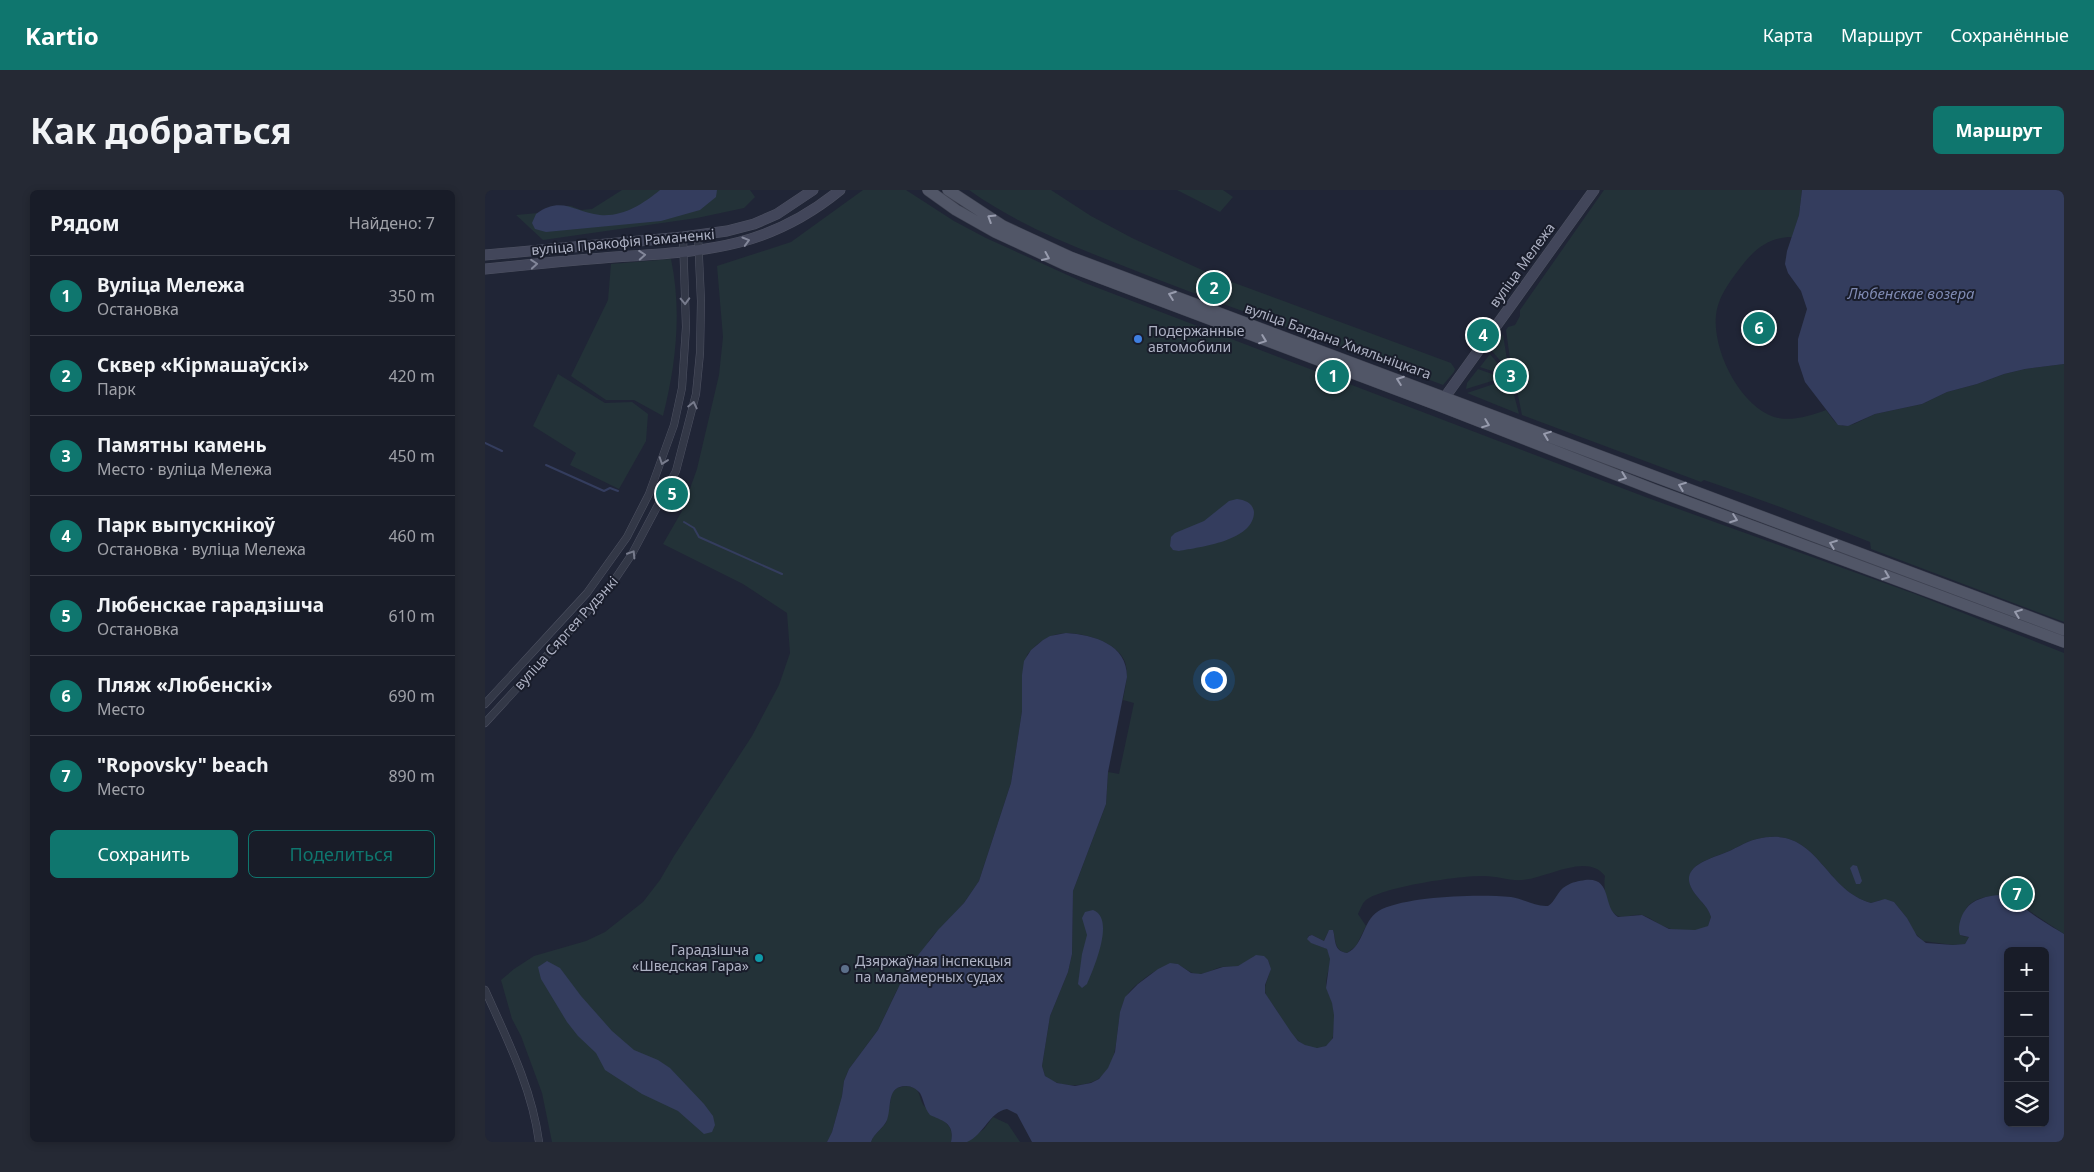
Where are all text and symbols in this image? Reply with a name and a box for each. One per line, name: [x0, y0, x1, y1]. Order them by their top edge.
text: Kartio: [25, 19, 99, 52]
text: Карта: [1763, 23, 1813, 47]
text: Маршрут: [1841, 23, 1922, 47]
text: Сохранённые: [1950, 23, 2069, 47]
button: Маршрут: [1933, 106, 2064, 154]
text: Как добраться: [30, 107, 292, 154]
text: Рядом: [50, 209, 120, 237]
text: Найдено: 7: [349, 212, 435, 234]
one-way arrow: [987, 214, 996, 224]
street label: вуліца Мележа: [1484, 219, 1559, 311]
street label: вуліца Пракофія Раманенкі: [530, 224, 715, 259]
one-way arrow: [741, 236, 749, 246]
one-way arrow: [639, 250, 647, 261]
one-way arrow: [1041, 250, 1050, 261]
one-way arrow: [530, 259, 538, 270]
pin: 2: [1198, 269, 1230, 307]
text: Вуліца Мележа: [97, 272, 245, 298]
water label: Любенскае возера: [1846, 283, 1975, 303]
text: 1: [61, 285, 71, 307]
text: 350 m: [388, 285, 435, 307]
one-way arrow: [1168, 291, 1177, 301]
text: Остановка: [97, 298, 179, 320]
one-way arrow: [680, 298, 690, 305]
street label: вуліца Багдана Хмяльніцкага: [1242, 298, 1434, 383]
pin: 6: [1743, 309, 1775, 347]
pin: 4: [1467, 316, 1499, 354]
place label: Подержанные автомобили: [1148, 321, 1245, 356]
marker: Подержанные автомобили: [1132, 333, 1144, 345]
one-way arrow: [1258, 333, 1267, 344]
text: Сквер «Кірмашаўскі»: [97, 352, 309, 378]
pin: 1: [1317, 357, 1349, 395]
pin: 3: [1495, 357, 1527, 395]
text: 2: [61, 365, 71, 387]
text: 420 m: [388, 365, 435, 387]
one-way arrow: [1396, 376, 1404, 386]
text: Парк: [97, 378, 136, 400]
one-way arrow: [687, 401, 698, 410]
one-way arrow: [1481, 418, 1489, 428]
one-way arrow: [1543, 431, 1552, 441]
text: Памятны камень: [97, 432, 267, 458]
text: 3: [61, 445, 71, 467]
text: 450 m: [388, 445, 435, 467]
one-way arrow: [658, 456, 668, 464]
text: Место · вуліца Мележа: [97, 458, 272, 480]
one-way arrow: [1618, 471, 1627, 481]
pin: 5: [656, 475, 688, 513]
one-way arrow: [1678, 482, 1686, 492]
text: Парк выпускнікоў: [97, 512, 275, 538]
one-way arrow: [1729, 513, 1738, 523]
text: 4: [61, 525, 71, 547]
text: 460 m: [388, 525, 435, 547]
text: Остановка · вуліца Мележа: [97, 538, 306, 560]
one-way arrow: [1830, 540, 1838, 550]
one-way arrow: [625, 551, 635, 560]
one-way arrow: [1881, 570, 1890, 580]
street label: вуліца Сяргея Рудэнкі: [509, 572, 622, 694]
text: Любенскае гарадзішча: [97, 592, 324, 618]
text: 5: [61, 605, 71, 627]
text: 610 m: [388, 605, 435, 627]
one-way arrow: [2015, 609, 2023, 619]
text: Остановка: [97, 618, 179, 640]
your location: [1201, 667, 1227, 693]
text: Пляж «Любенскі»: [97, 672, 273, 698]
text: 6: [61, 685, 71, 707]
text: 690 m: [388, 685, 435, 707]
text: Место: [97, 698, 145, 720]
text: "Ropovsky" beach: [97, 752, 269, 778]
text: 7: [61, 765, 71, 787]
text: 890 m: [388, 765, 435, 787]
text: Место: [97, 778, 145, 800]
button: Сохранить: [50, 830, 238, 878]
button: Поделиться: [248, 830, 435, 878]
pin: 7: [2001, 875, 2033, 913]
place label: Гарадзішча «Шведская Гара»: [632, 940, 749, 975]
map controls: [2004, 947, 2049, 1127]
button: +: [2004, 947, 2049, 992]
place label: Дзяржаўная інспекцыя па маламерных судах: [855, 951, 1012, 986]
marker: Гарадзішча «Шведская Гара»: [753, 952, 765, 964]
marker: Дзяржаўная інспекцыя па маламерных судах: [839, 963, 851, 975]
button: −: [2004, 992, 2049, 1037]
button: locate: [2004, 1037, 2049, 1082]
button: layers: [2004, 1082, 2049, 1127]

